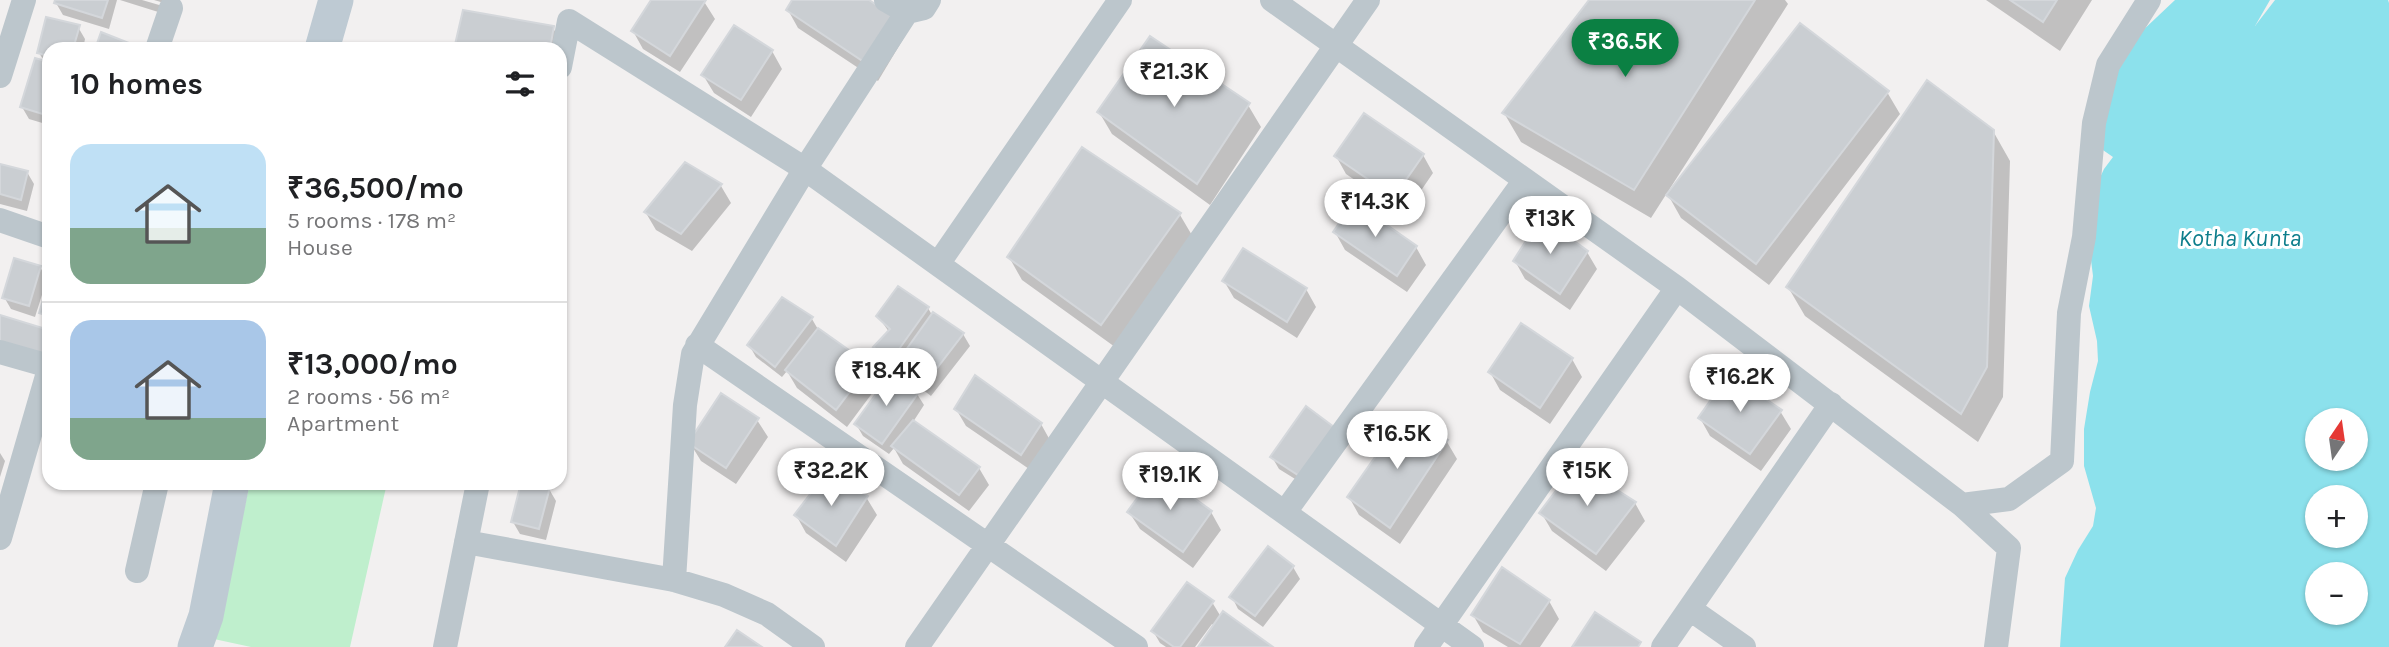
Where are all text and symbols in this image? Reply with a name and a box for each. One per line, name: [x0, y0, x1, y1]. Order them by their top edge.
pin: ₹36.5K: [1568, 20, 1682, 79]
text: ₹36.5K: [1588, 28, 1662, 55]
pin: ₹21.3K: [1117, 50, 1231, 109]
text: ₹21.3K: [1139, 58, 1209, 85]
icon: filters: [501, 65, 539, 103]
text: 10 homes: [70, 66, 203, 102]
text: ₹36,500/mo: [287, 170, 464, 206]
icon: home: [126, 172, 210, 256]
pin: ₹14.3K: [1318, 180, 1432, 239]
text: ₹14.3K: [1340, 188, 1410, 215]
pin: ₹13K: [1509, 196, 1591, 256]
text: ₹13K: [1525, 205, 1575, 232]
text: 5 rooms · 178 m²: [287, 207, 456, 234]
water label: Kotha Kunta: [2179, 224, 2301, 252]
text: House: [287, 234, 353, 261]
text: ₹13,000/mo: [287, 346, 458, 382]
icon: home: [126, 348, 210, 432]
pin: ₹18.4K: [829, 348, 943, 408]
pin: ₹16.2K: [1683, 354, 1797, 414]
text: ₹18.4K: [851, 357, 921, 384]
text: ₹16.2K: [1705, 363, 1775, 390]
text: 2 rooms · 56 m²: [287, 383, 450, 410]
north arrow: [2305, 408, 2368, 471]
map controls: [2305, 408, 2368, 625]
text: Apartment: [287, 410, 399, 437]
pin: ₹16.5K: [1340, 412, 1454, 471]
text: ₹16.5K: [1363, 420, 1431, 447]
pin: ₹32.2K: [774, 448, 888, 508]
pin: ₹15K: [1546, 448, 1628, 508]
pin: ₹19.1K: [1113, 452, 1227, 512]
text: ₹32.2K: [793, 457, 869, 484]
text: ₹15K: [1562, 457, 1612, 484]
text: ₹19.1K: [1138, 461, 1202, 488]
button: +: [2305, 485, 2368, 548]
button: −: [2305, 562, 2368, 625]

